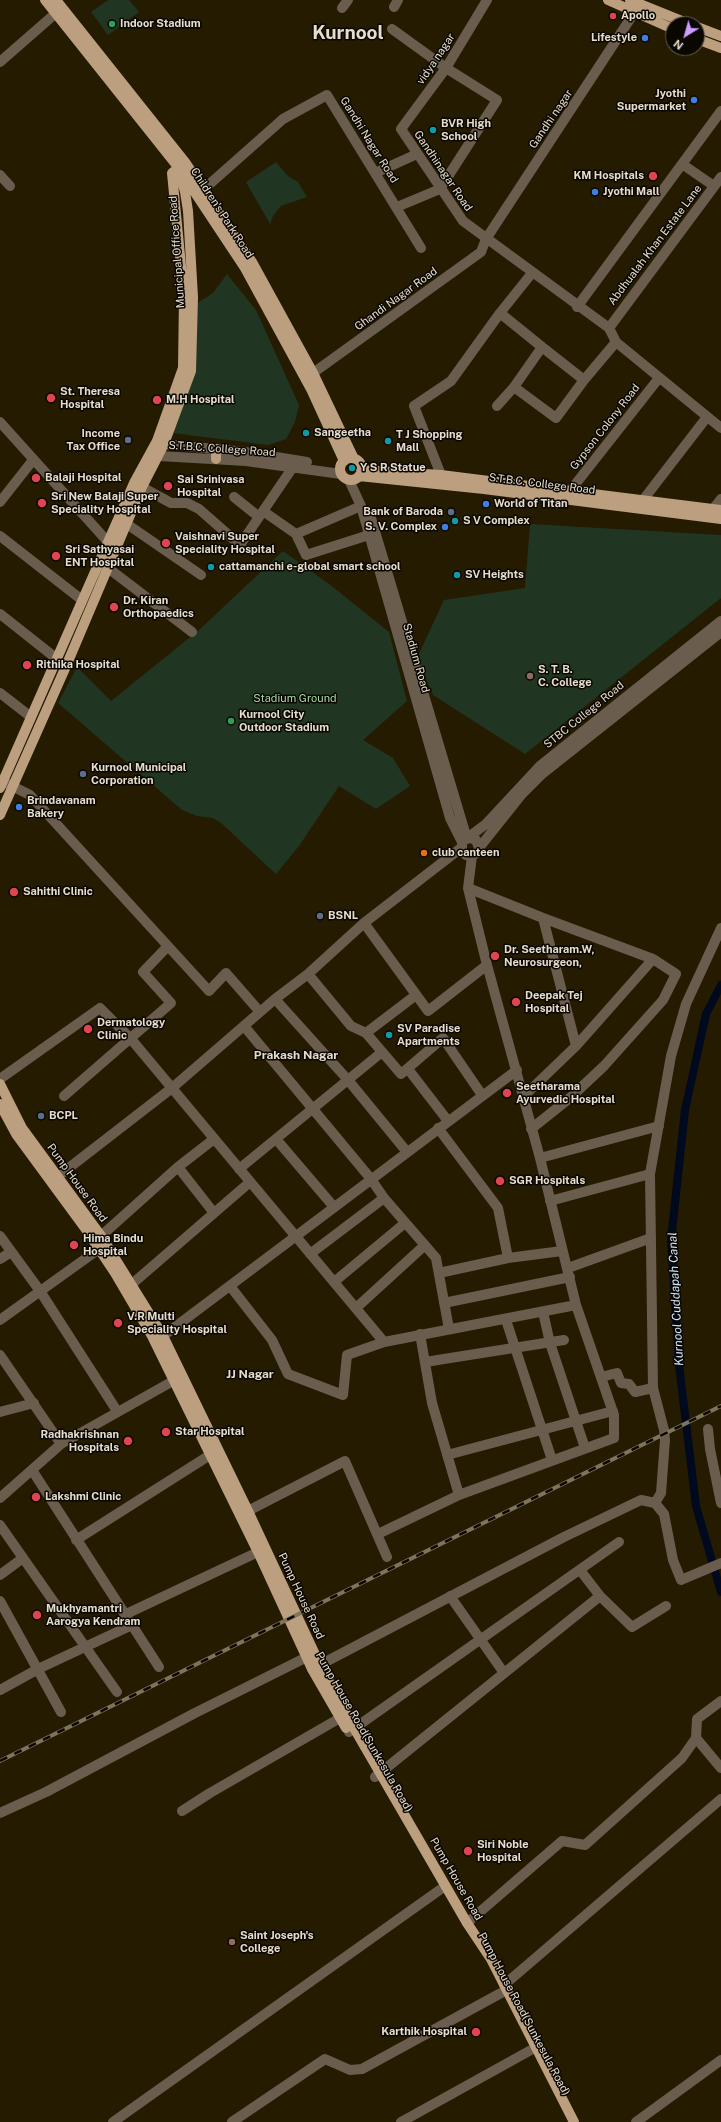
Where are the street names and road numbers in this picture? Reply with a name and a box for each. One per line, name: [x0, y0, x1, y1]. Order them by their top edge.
street label: vidya nagar: [414, 31, 458, 87]
street label: Gandhi nagar: [526, 87, 576, 151]
street label: Gandhi Nagar Road: [337, 95, 401, 185]
street label: Gandhinagar Road: [411, 128, 475, 214]
street label: Children's Park Road: [188, 165, 256, 261]
street label: Abdhualah Khan Estate Lane: [605, 182, 705, 308]
street label: Municipal Office Road: [166, 195, 188, 309]
street label: Ghandi Nagar Road: [352, 265, 440, 333]
street label: Gypson Colony Road: [567, 382, 643, 472]
street label: S.T.B.C. College Road: [168, 439, 276, 459]
street label: S.T.B.C. College Road: [488, 471, 596, 497]
street label: Stadium Road: [400, 622, 432, 694]
street label: STBC College Road: [541, 679, 627, 751]
street label: Pump House Road: [44, 1141, 110, 1225]
street label: Pump House Road: [275, 1551, 327, 1641]
street label: Pump House Road(Sunkesula Road): [313, 1650, 415, 1814]
street label: Pump House Road: [427, 1835, 485, 1923]
street label: Pump House Road(Sunkesula Road): [475, 1930, 573, 2098]

